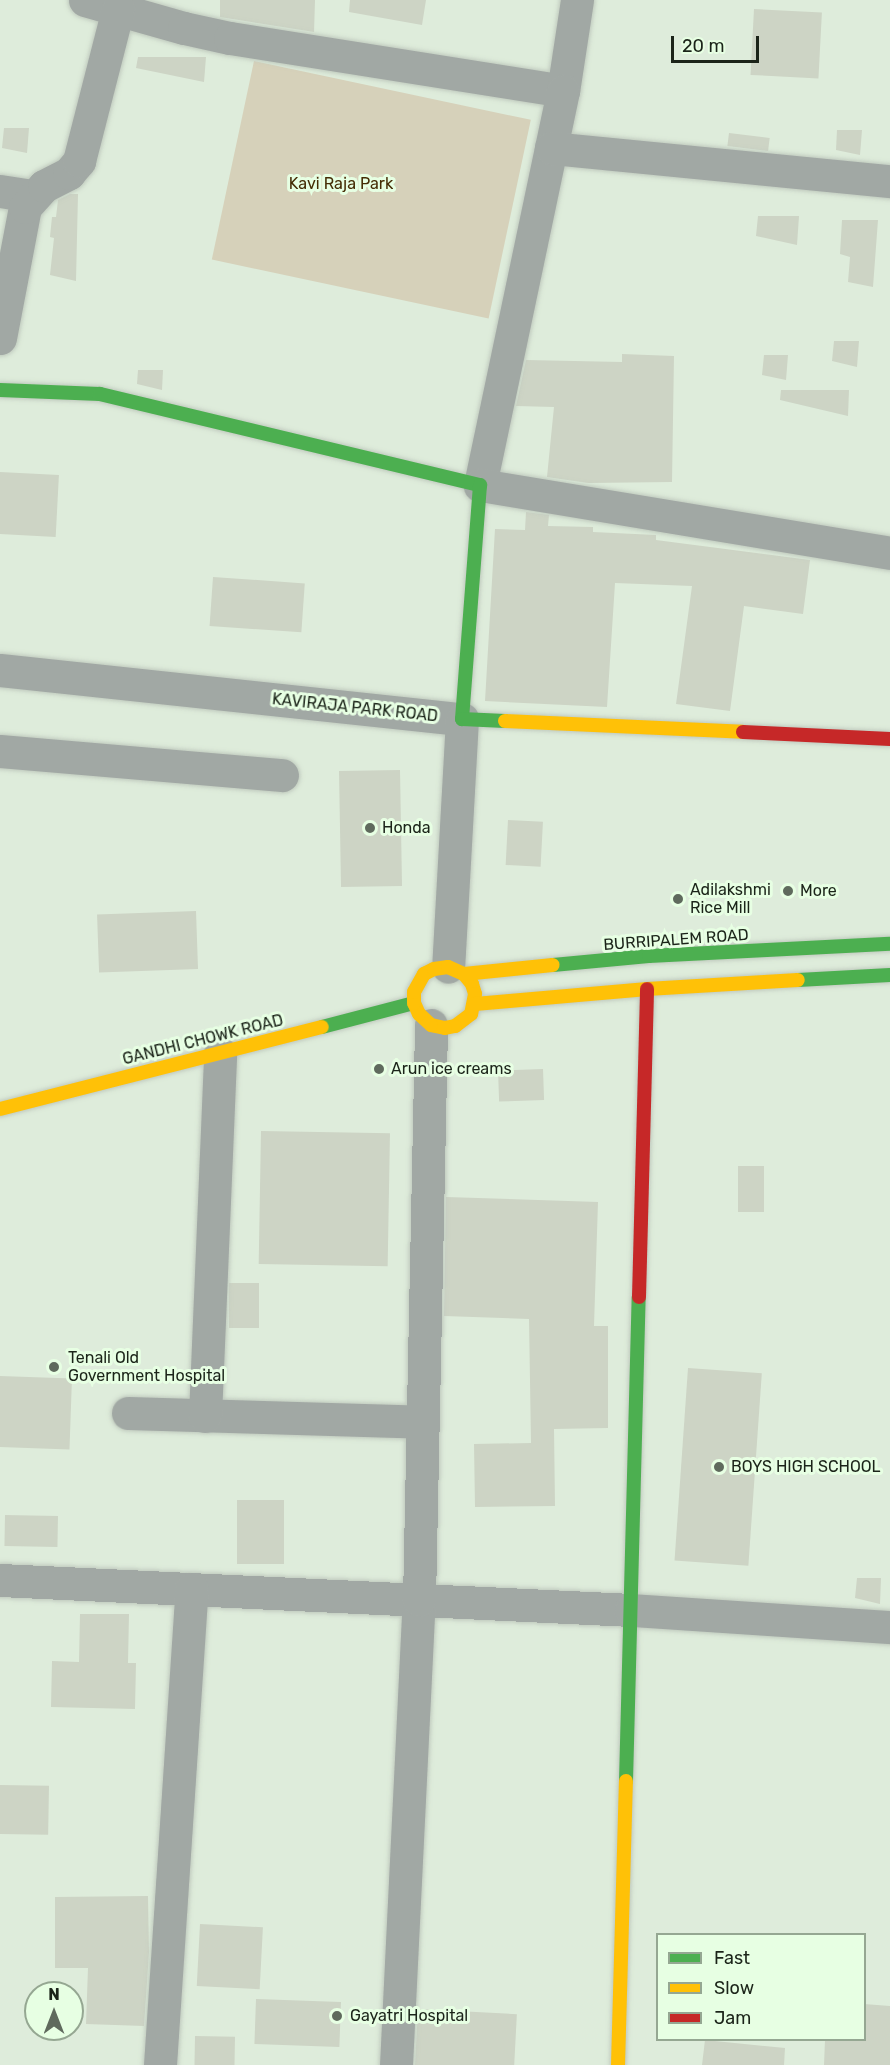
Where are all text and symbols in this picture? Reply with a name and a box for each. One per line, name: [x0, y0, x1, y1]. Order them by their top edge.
scale bar: [674, 24, 762, 62]
text: 20 m: [682, 35, 724, 57]
park label: Kavi Raja Park: [289, 174, 393, 194]
street label: KAVIRAJA PARK ROAD: [271, 690, 439, 726]
place label: Honda: [382, 818, 431, 838]
marker: Honda: [363, 821, 377, 835]
place label: Adilakshmi Rice Mill: [690, 880, 771, 918]
place label: More: [800, 881, 837, 901]
marker: More: [781, 884, 795, 898]
marker: Adilakshmi Rice Mill: [671, 892, 685, 906]
street label: BURRIPALEM ROAD: [603, 925, 749, 955]
street label: GANDHI CHOWK ROAD: [121, 1011, 285, 1069]
place label: Arun ice creams: [391, 1059, 512, 1079]
marker: Arun ice creams: [372, 1062, 386, 1076]
place label: Tenali Old Government Hospital: [68, 1348, 225, 1386]
marker: Tenali Old Government Hospital: [45, 1358, 63, 1376]
place label: BOYS HIGH SCHOOL: [731, 1457, 881, 1477]
marker: BOYS HIGH SCHOOL: [712, 1460, 726, 1474]
legend: [656, 1933, 866, 2041]
text: Fast: [714, 1947, 750, 1969]
text: Slow: [714, 1977, 754, 1999]
north arrow: [24, 1981, 84, 2041]
text: N: [48, 1985, 60, 2004]
place label: Gayatri Hospital: [350, 2006, 468, 2026]
marker: Gayatri Hospital: [328, 2007, 346, 2025]
text: Jam: [714, 2007, 751, 2029]

